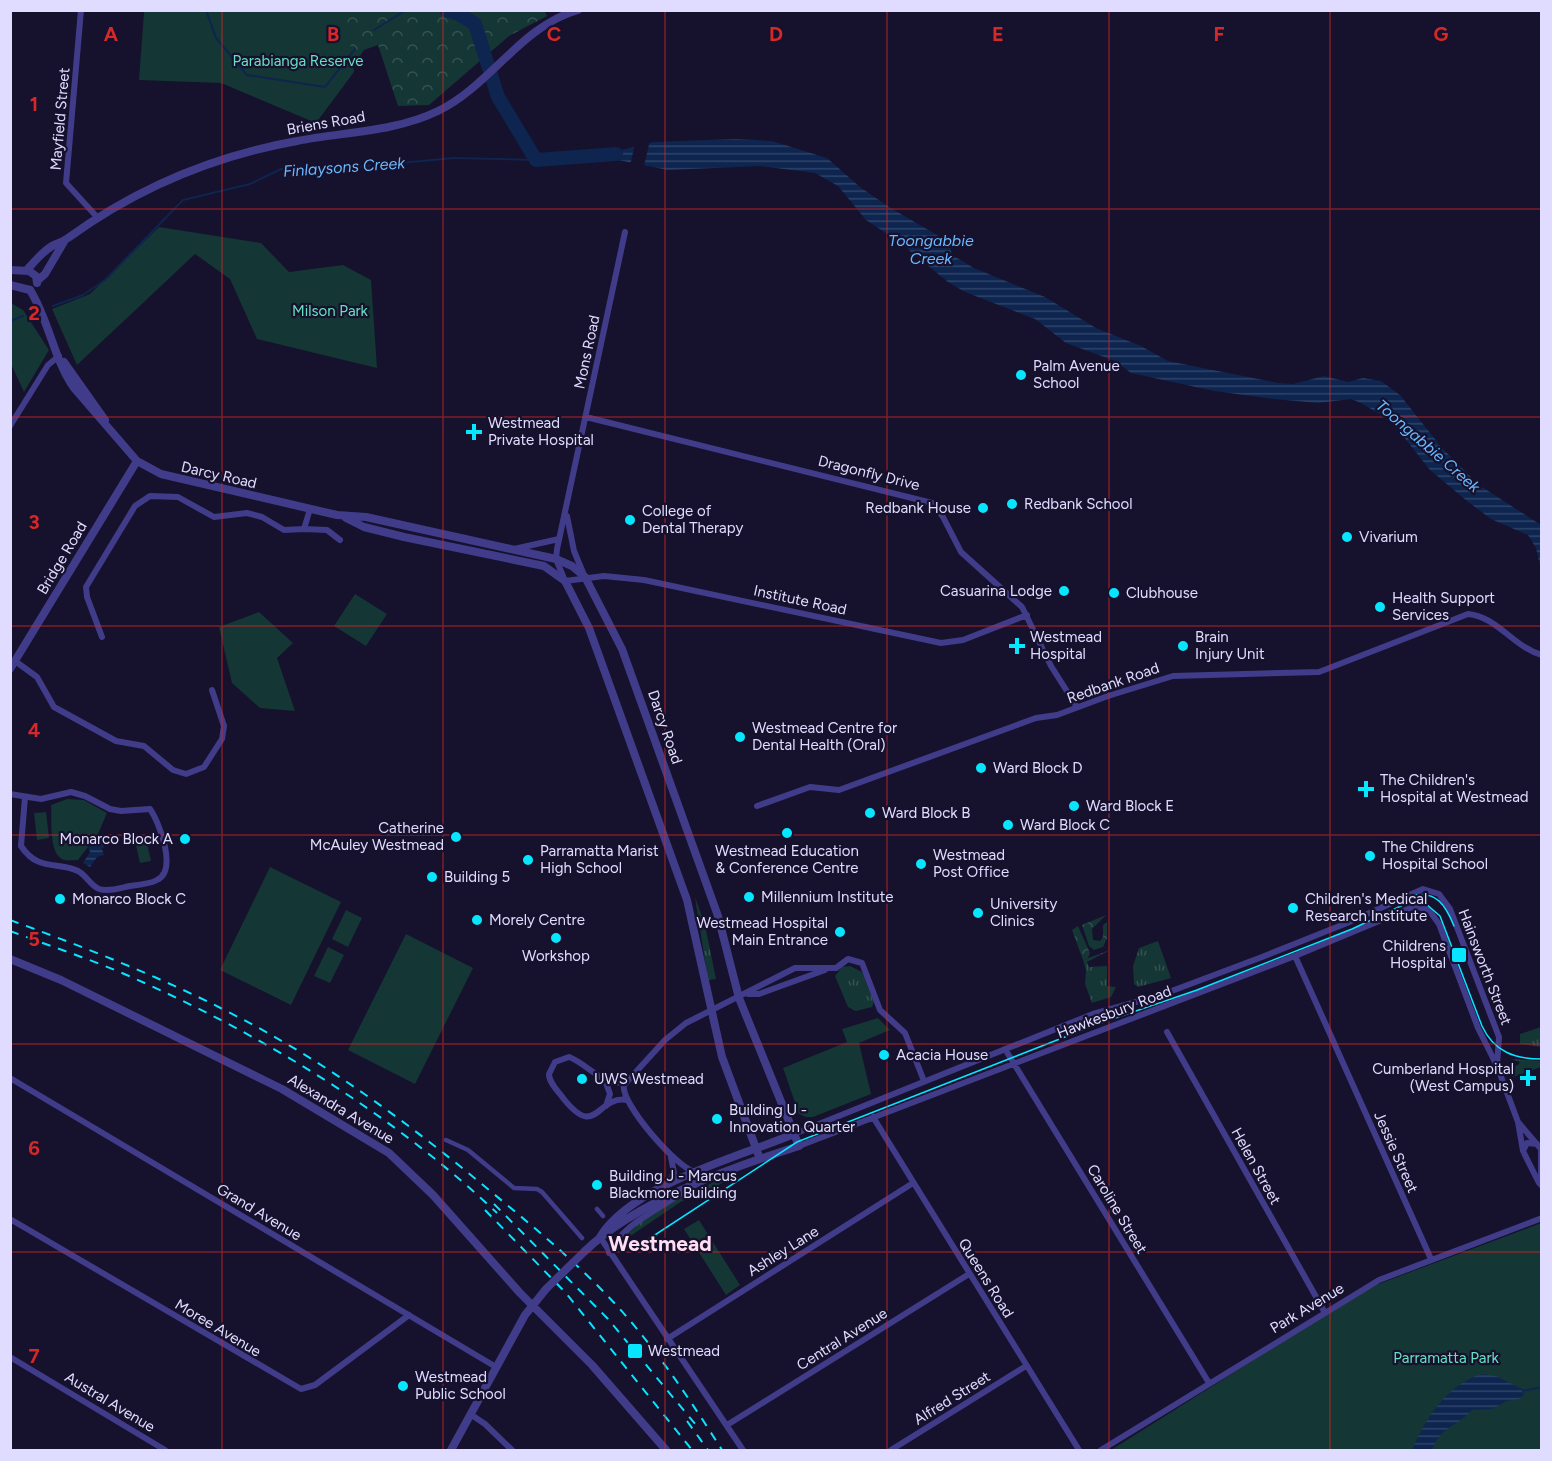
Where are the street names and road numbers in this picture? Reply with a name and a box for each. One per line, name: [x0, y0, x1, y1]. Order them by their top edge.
street label: Mayfield Street: [47, 67, 73, 171]
street label: Briens Road: [285, 107, 367, 139]
street label: Mons Road: [570, 313, 604, 391]
street label: Dragonfly Drive: [816, 452, 922, 494]
street label: Darcy Road: [179, 458, 259, 492]
street label: Bridge Road: [33, 518, 91, 598]
street label: Institute Road: [752, 581, 848, 619]
street label: Redbank Road: [1064, 659, 1162, 707]
street label: Darcy Road: [644, 688, 686, 766]
street label: Hainsworth Street: [1455, 906, 1516, 1028]
street label: Hawkesbury Road: [1054, 982, 1174, 1042]
street label: Alexandra Avenue: [285, 1070, 397, 1148]
street label: Jessie Street: [1370, 1108, 1422, 1196]
street label: Helen Street: [1228, 1124, 1285, 1208]
street label: Caroline Street: [1083, 1161, 1151, 1257]
street label: Grand Avenue: [213, 1180, 305, 1244]
street label: Ashley Lane: [744, 1222, 822, 1280]
street label: Queens Road: [955, 1235, 1017, 1321]
street label: Park Avenue: [1267, 1279, 1347, 1337]
street label: Moree Avenue: [172, 1295, 264, 1361]
street label: Central Avenue: [793, 1304, 891, 1374]
street label: Alfred Street: [910, 1367, 994, 1429]
street label: Austral Avenue: [62, 1368, 158, 1436]

